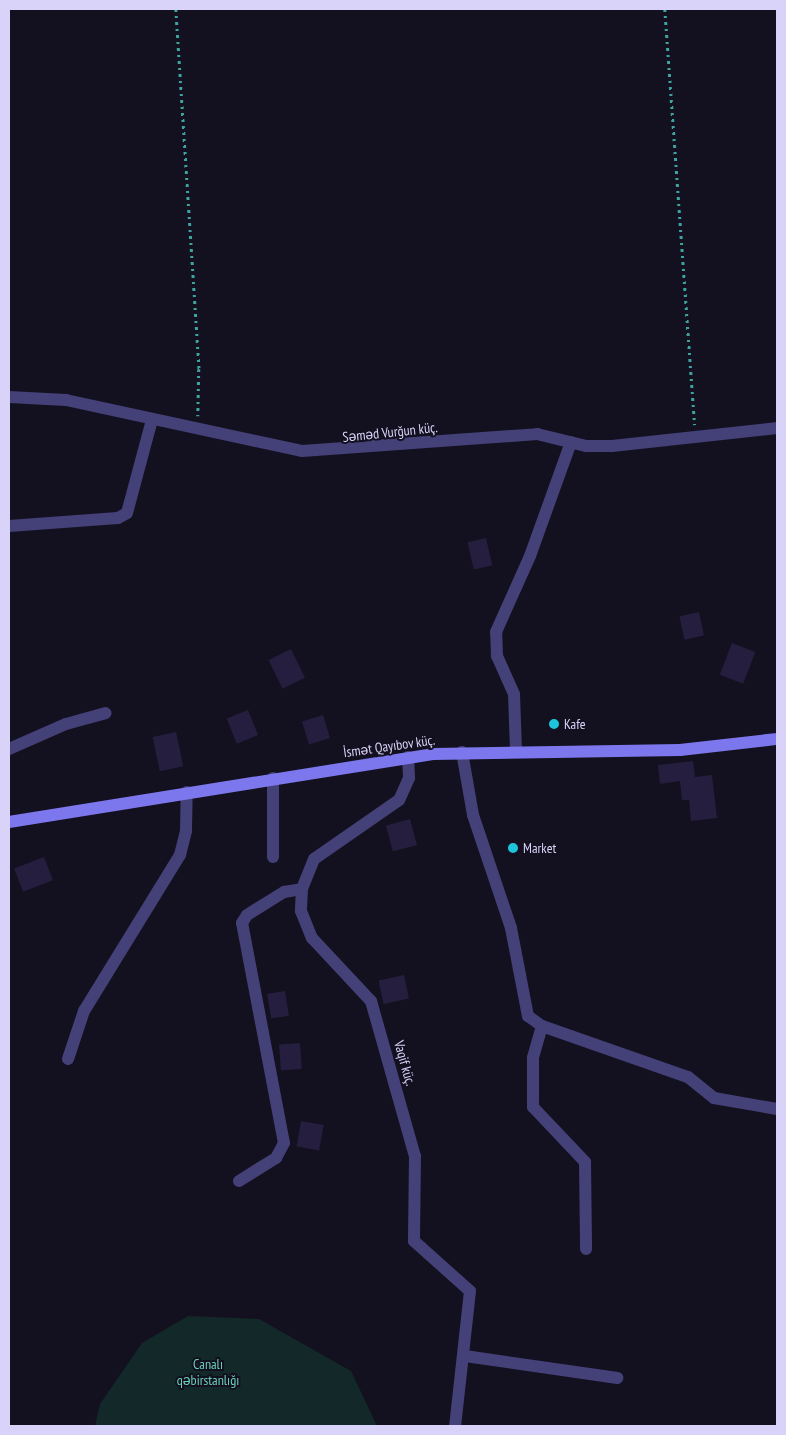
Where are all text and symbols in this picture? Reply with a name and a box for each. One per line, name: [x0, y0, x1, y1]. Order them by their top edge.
street label: Səməd Vurğun küç.: [342, 419, 438, 445]
place label: Kafe: [564, 716, 585, 732]
marker: Kafe: [548, 718, 560, 730]
street label: İsmət Qayıbov küç.: [342, 731, 436, 761]
place label: Market: [523, 840, 556, 856]
marker: Market: [507, 842, 519, 854]
street label: Vaqif küç.: [391, 1039, 419, 1087]
park label: Canalı qəbirstanlığı: [177, 1356, 239, 1388]

